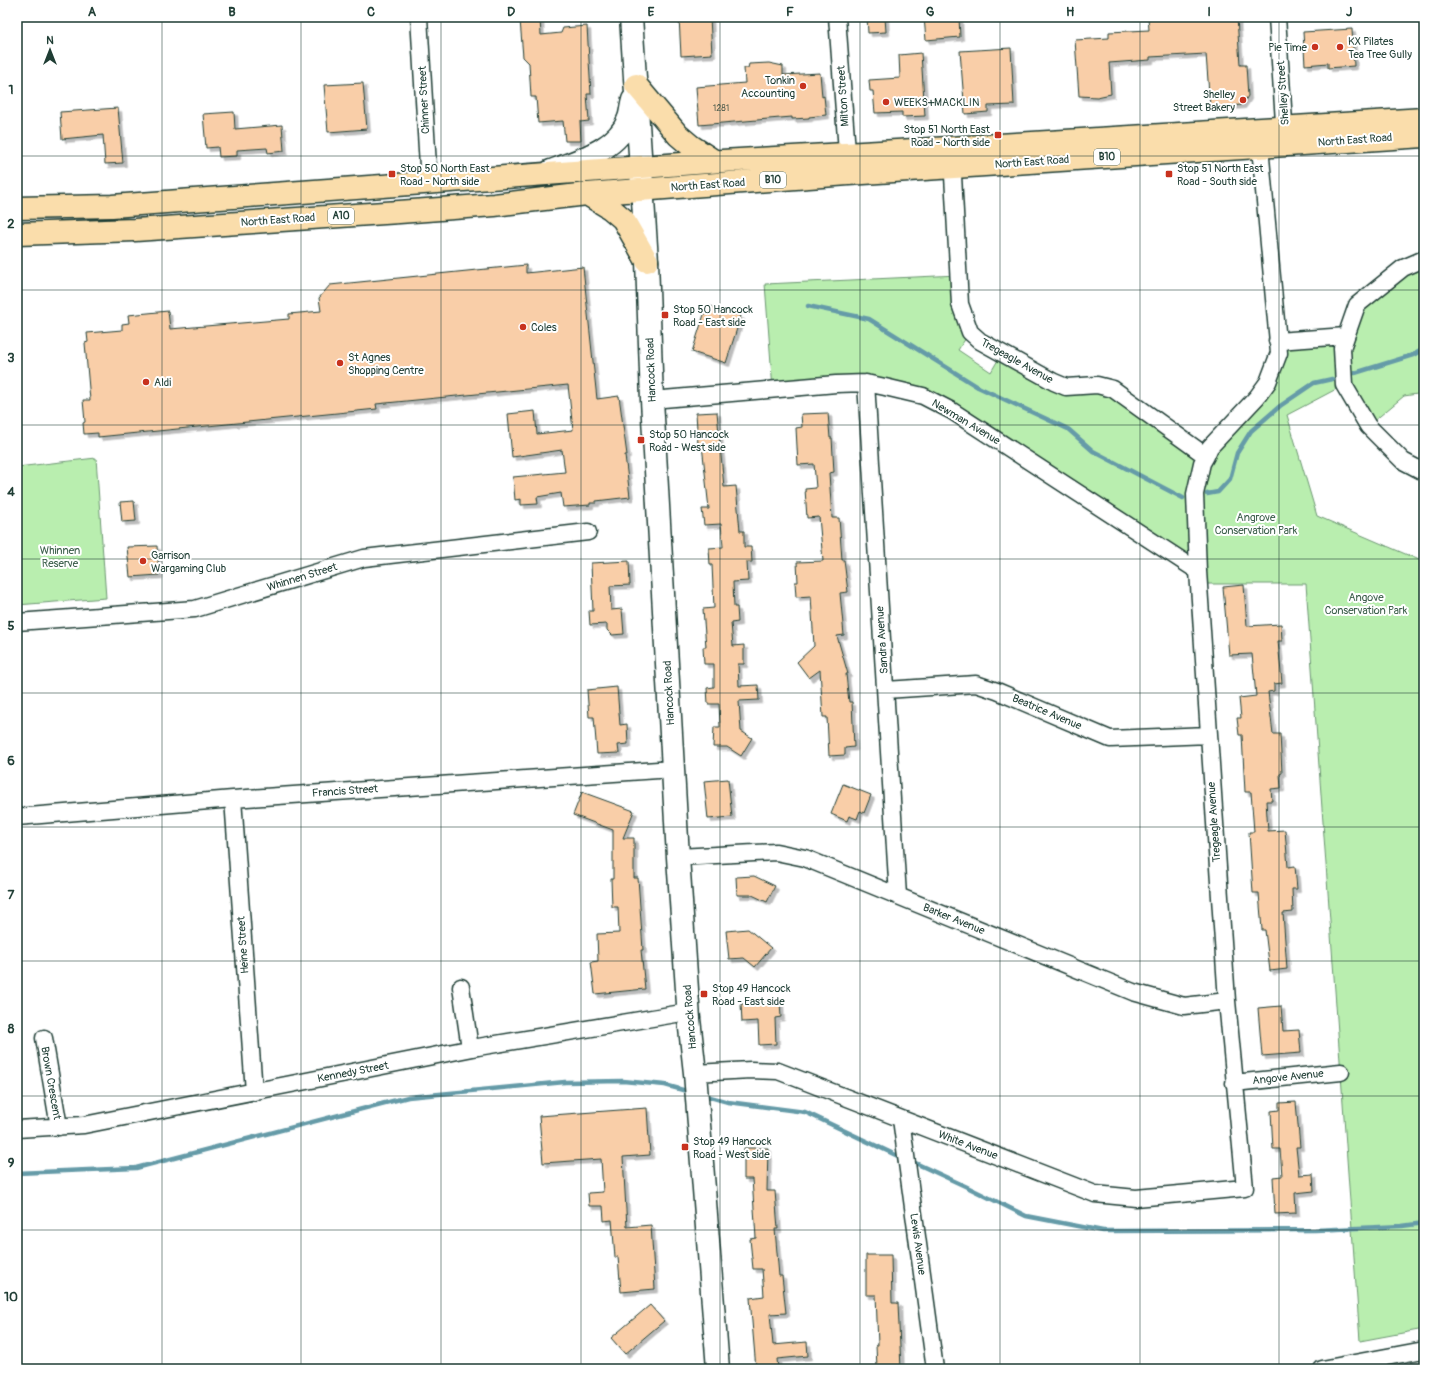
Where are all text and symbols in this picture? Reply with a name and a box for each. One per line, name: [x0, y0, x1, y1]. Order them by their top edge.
text: A: [88, 4, 97, 20]
text: B: [228, 4, 236, 20]
text: C: [367, 4, 375, 20]
text: D: [507, 4, 515, 20]
text: E: [648, 4, 655, 20]
text: F: [786, 4, 794, 20]
text: G: [926, 4, 935, 20]
text: H: [1066, 4, 1074, 20]
text: I: [1207, 4, 1211, 20]
text: J: [1346, 4, 1352, 20]
north arrow: [30, 30, 70, 70]
text: N: [46, 34, 54, 47]
place label: KX Pilates Tea Tree Gully: [1348, 35, 1412, 61]
place label: Pie Time: [1268, 41, 1308, 54]
marker: Pie Time: [1310, 42, 1320, 52]
marker: KX Pilates Tea Tree Gully: [1335, 42, 1345, 52]
street label: Shelley Street: [1274, 60, 1292, 126]
street label: Milton Street: [834, 64, 852, 127]
street label: Chinner Street: [416, 65, 432, 134]
place label: Tonkin Accounting: [741, 74, 795, 100]
marker: Tonkin Accounting: [798, 81, 808, 91]
text: 1: [8, 82, 14, 98]
place label: Shelley Street Bakery: [1173, 88, 1235, 114]
marker: Shelley Street Bakery: [1238, 95, 1248, 105]
place label: WEEKS+MACKLIN: [894, 96, 979, 109]
marker: WEEKS+MACKLIN: [881, 97, 891, 107]
house number: 1281: [713, 103, 729, 114]
place label: Stop 51 North East Road - North side: [903, 123, 991, 149]
marker: Stop 51 North East Road - North side: [993, 130, 1003, 140]
street label: North East Road: [1317, 131, 1393, 149]
road number: B10: [1094, 149, 1120, 165]
street label: North East Road: [994, 153, 1070, 171]
place label: Stop 50 North East Road - North side: [400, 162, 490, 188]
place label: Stop 51 North East Road - South side: [1177, 162, 1264, 188]
marker: Stop 50 North East Road - North side: [387, 169, 397, 179]
marker: Stop 51 North East Road - South side: [1164, 169, 1174, 179]
road number: B10: [760, 172, 786, 188]
street label: North East Road: [670, 176, 746, 194]
road number: A10: [328, 208, 354, 224]
street label: North East Road: [240, 211, 316, 229]
text: 2: [7, 216, 15, 232]
place label: Stop 50 Hancock Road - East side: [673, 303, 753, 329]
marker: Stop 50 Hancock Road - East side: [660, 310, 670, 320]
place label: Coles: [531, 321, 557, 334]
marker: Coles: [518, 322, 528, 332]
street label: Tregeagle Avenue: [979, 336, 1056, 387]
street label: Hancock Road: [643, 337, 659, 403]
text: 3: [7, 350, 15, 366]
place label: St Agnes Shopping Centre: [348, 351, 424, 377]
marker: St Agnes Shopping Centre: [335, 358, 345, 368]
place label: Aldi: [154, 376, 171, 389]
marker: Aldi: [141, 377, 151, 387]
street label: Newman Avenue: [930, 397, 1003, 448]
place label: Stop 50 Hancock Road - West side: [649, 428, 729, 454]
marker: Stop 50 Hancock Road - West side: [636, 435, 646, 445]
text: 4: [7, 484, 15, 500]
park label: Angrove Conservation Park: [1215, 511, 1298, 537]
park label: Whinnen Reserve: [40, 544, 80, 570]
place label: Garrison Wargaming Club: [151, 549, 226, 575]
marker: Garrison Wargaming Club: [138, 556, 148, 566]
street label: Whinnen Street: [265, 560, 339, 594]
park label: Angove Conservation Park: [1325, 591, 1408, 617]
street label: Sandra Avenue: [873, 605, 891, 674]
text: 5: [7, 618, 15, 634]
street label: Hancock Road: [661, 660, 677, 726]
street label: Beatrice Avenue: [1010, 692, 1084, 733]
text: 6: [7, 753, 15, 769]
street label: Tregeagle Avenue: [1205, 781, 1223, 863]
street label: Francis Street: [312, 782, 379, 800]
text: 7: [8, 887, 15, 903]
street label: Barker Avenue: [921, 901, 987, 937]
street label: Heine Street: [234, 915, 251, 974]
place label: Stop 49 Hancock Road - East side: [712, 982, 791, 1008]
street label: Hancock Road: [681, 984, 699, 1050]
marker: Stop 49 Hancock Road - East side: [699, 989, 709, 999]
text: 8: [8, 1021, 15, 1037]
street label: Brown Crescent: [38, 1045, 64, 1121]
street label: Kennedy Street: [316, 1059, 390, 1085]
street label: Angove Avenue: [1252, 1067, 1325, 1087]
street label: White Avenue: [936, 1128, 1000, 1163]
place label: Stop 49 Hancock Road - West side: [693, 1135, 772, 1161]
marker: Stop 49 Hancock Road - West side: [680, 1142, 690, 1152]
text: 9: [8, 1155, 15, 1171]
street label: Lewis Avenue: [907, 1212, 929, 1276]
text: 10: [4, 1289, 18, 1305]

